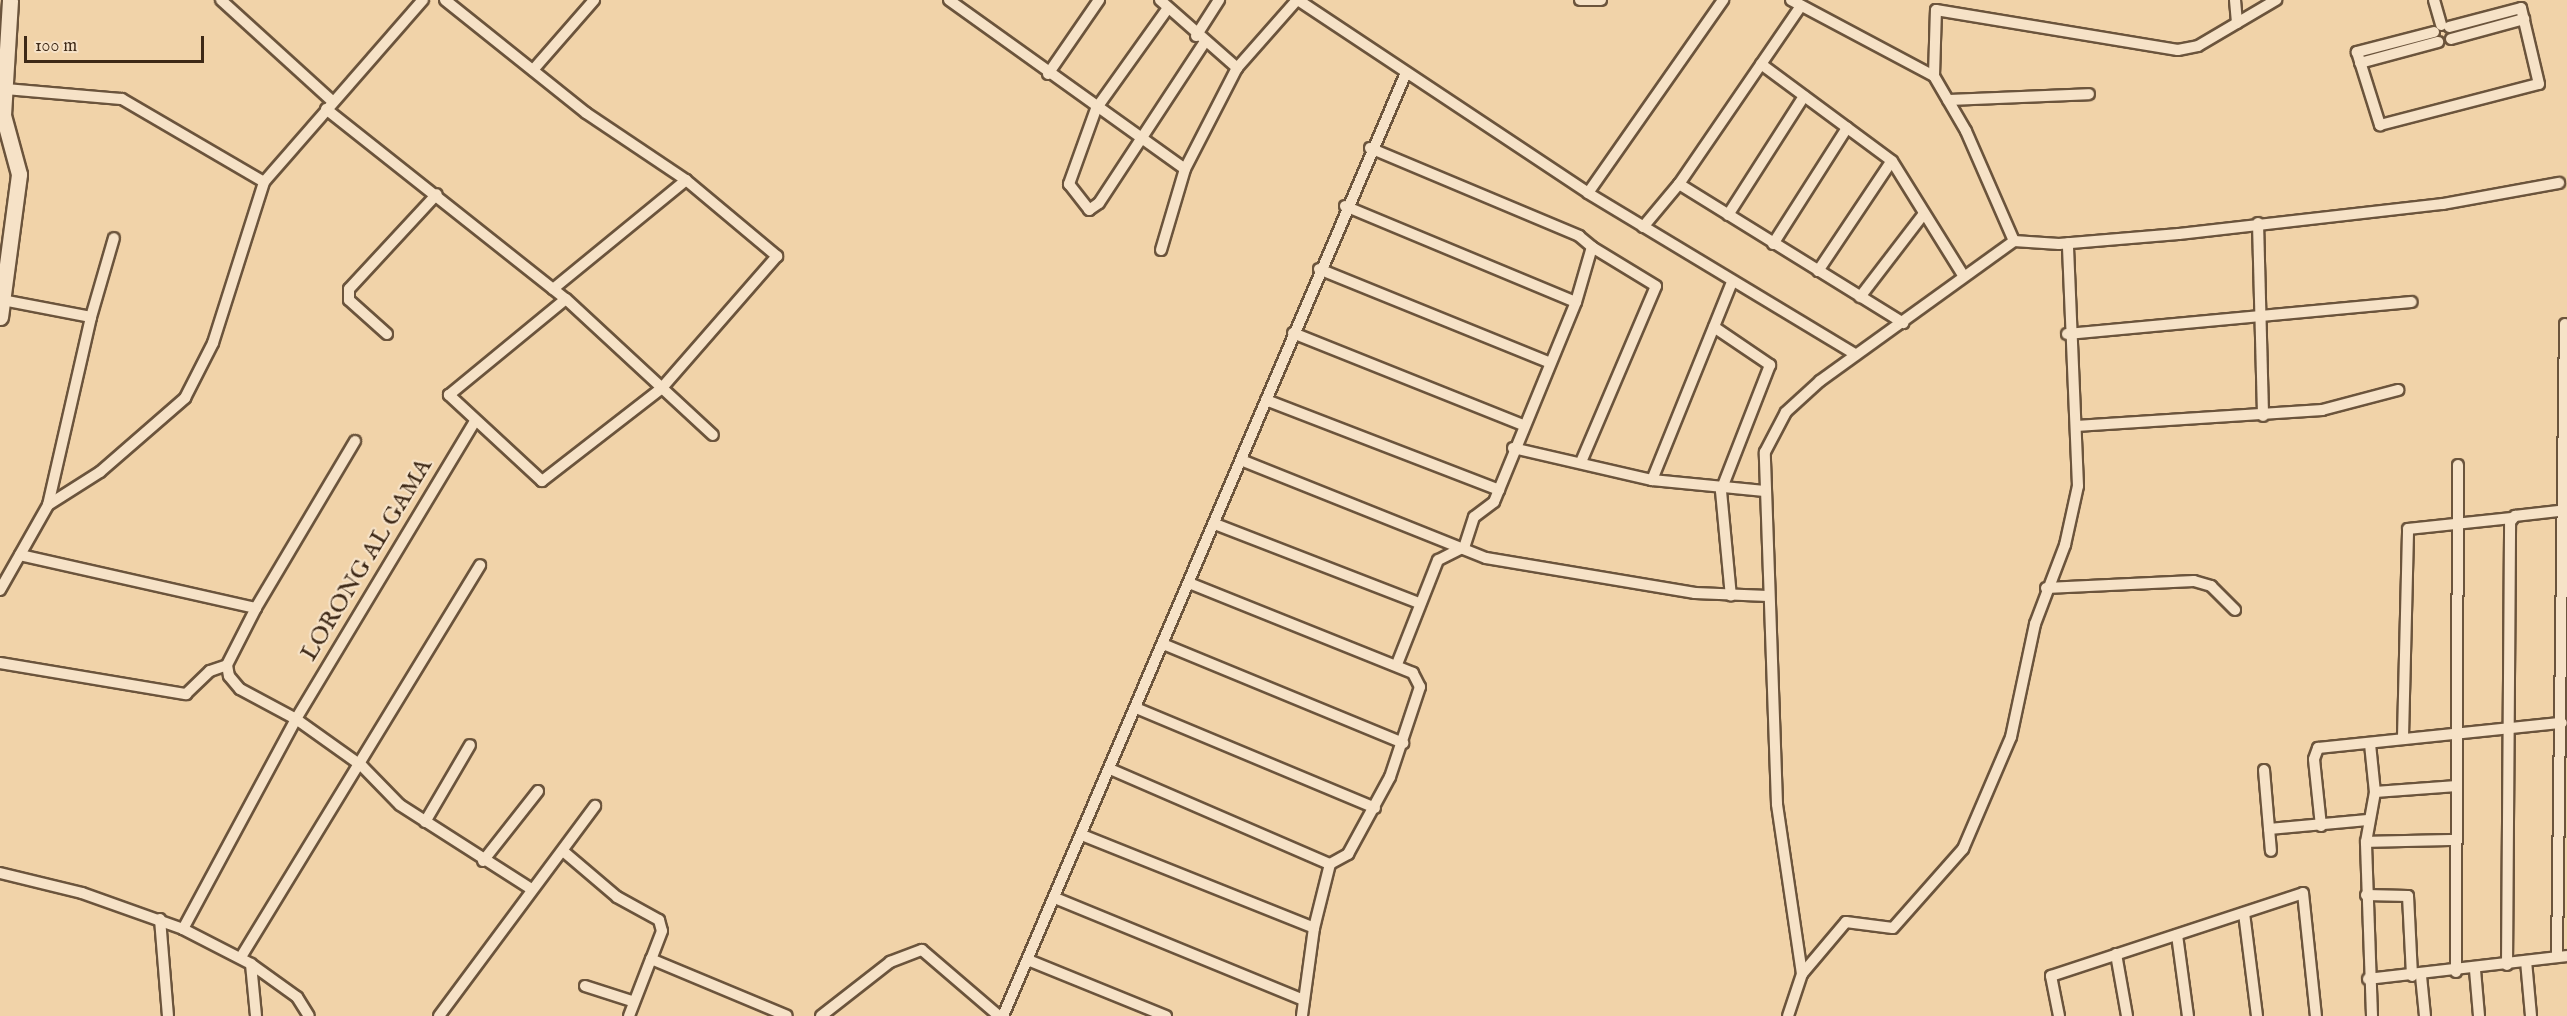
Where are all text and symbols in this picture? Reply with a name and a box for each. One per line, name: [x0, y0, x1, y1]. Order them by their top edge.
scale bar: [27, 24, 207, 62]
text: 100 m: [35, 35, 77, 58]
street label: LORONG AL GAMA: [295, 453, 439, 667]

